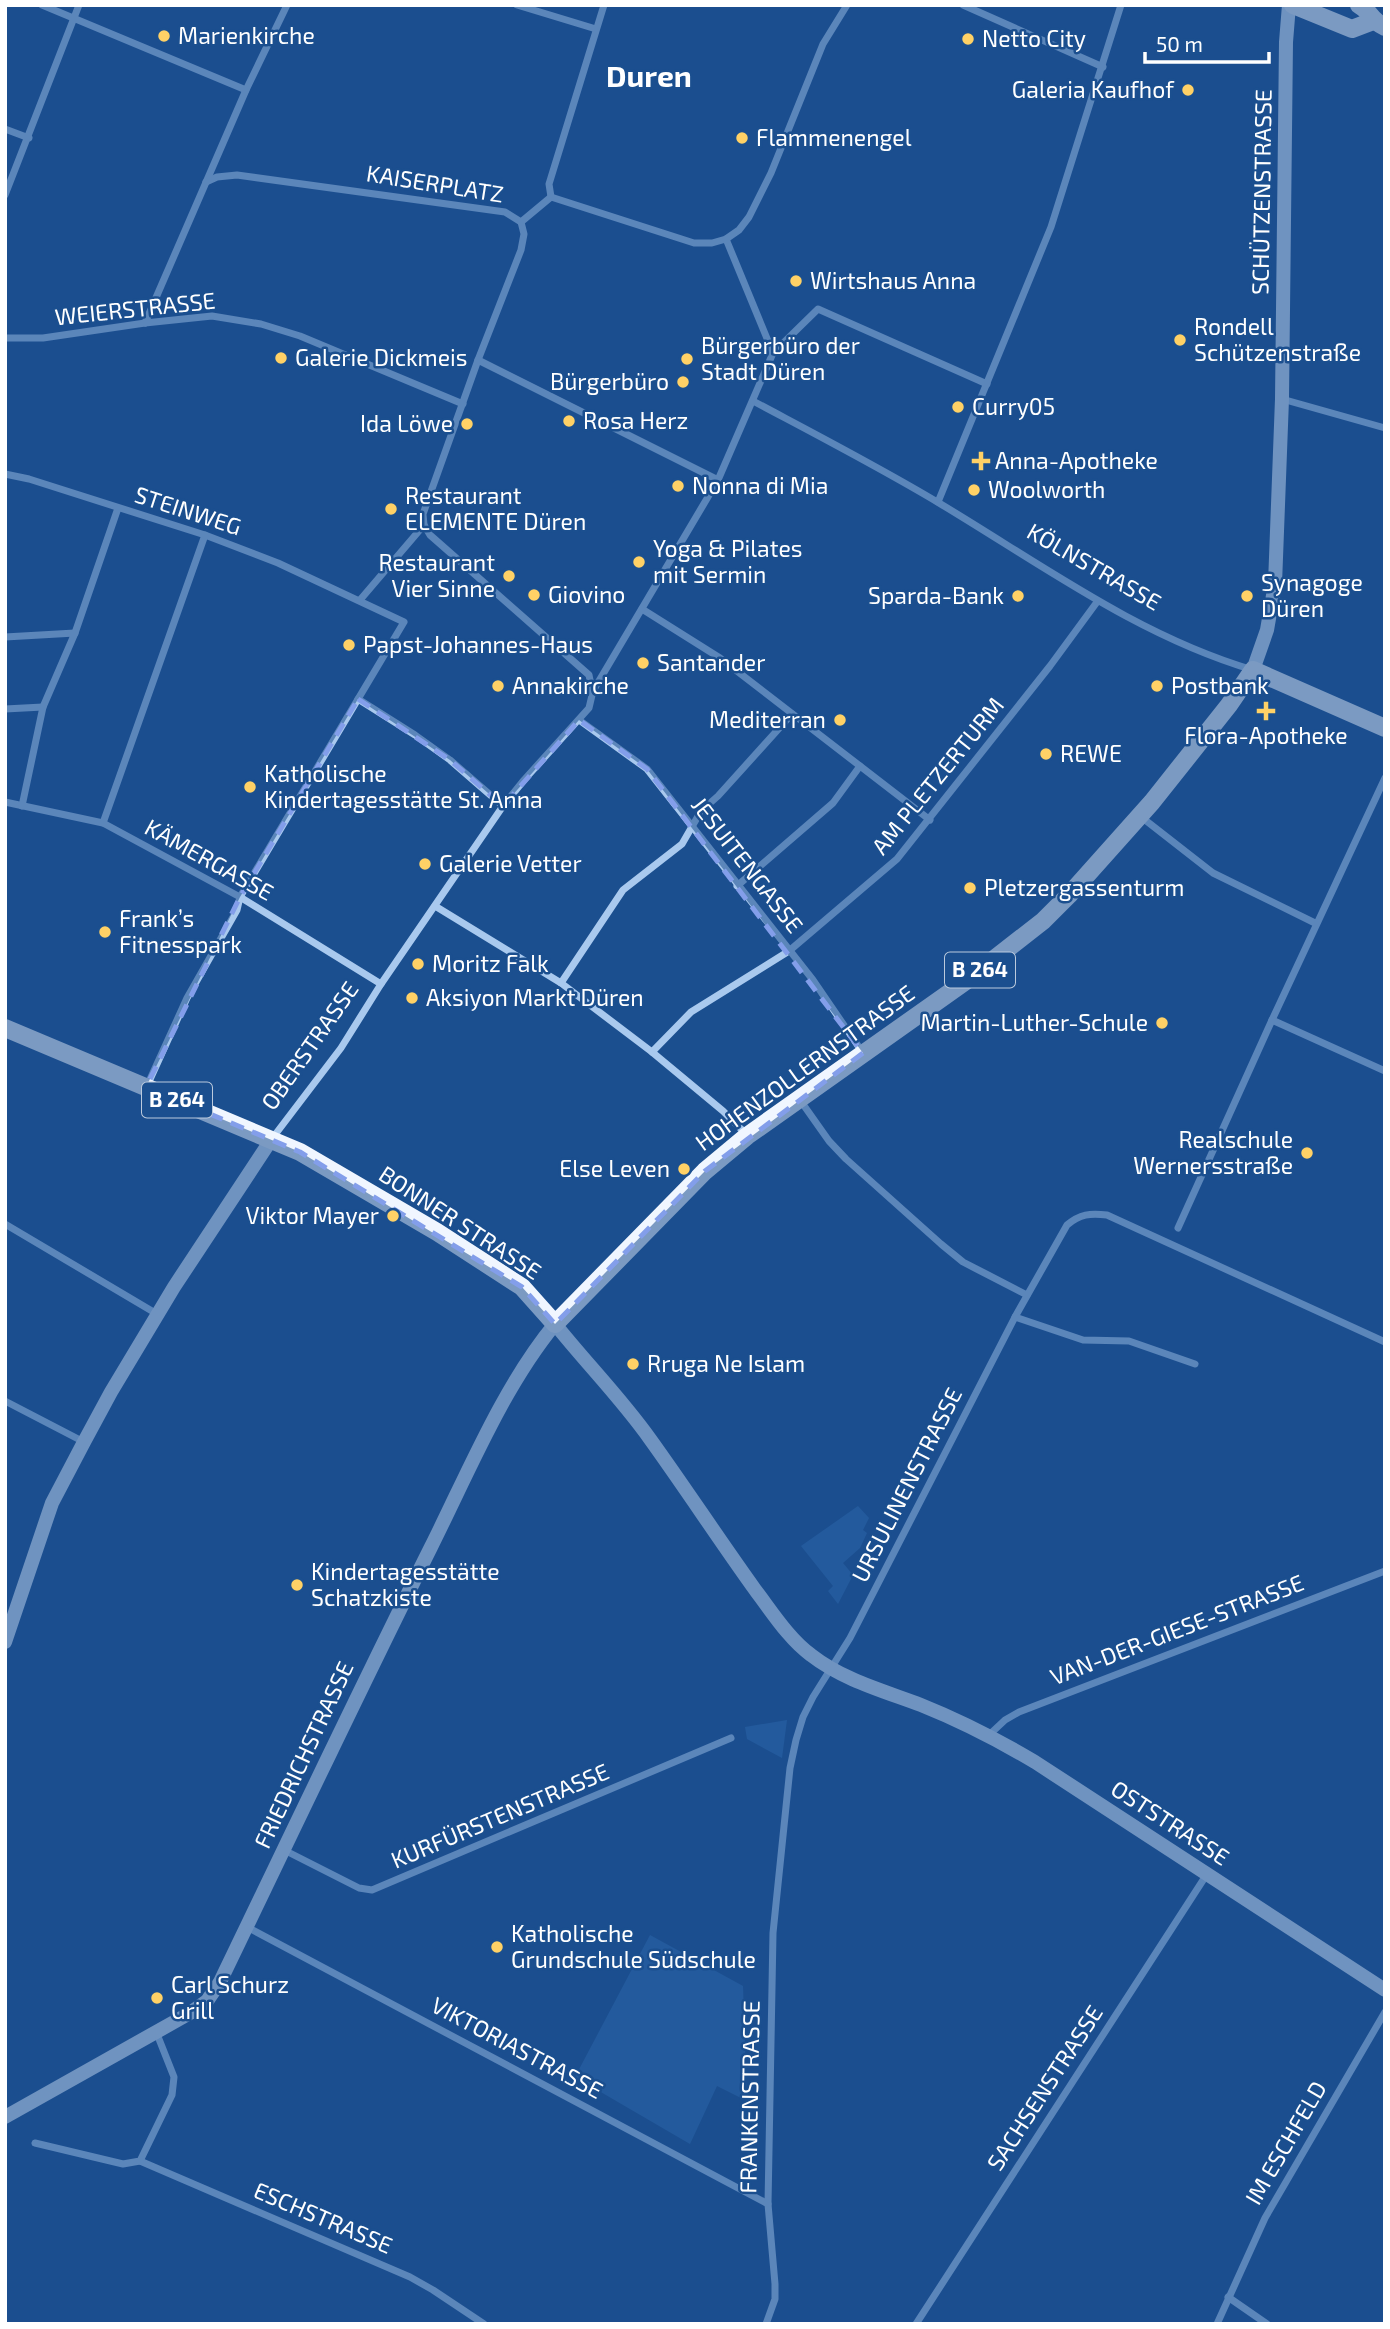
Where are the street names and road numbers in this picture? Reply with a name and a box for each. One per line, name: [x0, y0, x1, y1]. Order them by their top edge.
street label: SCHÜTZENSTRASSE: [1245, 89, 1277, 295]
street label: KAISERPLATZ: [364, 158, 506, 208]
street label: WEIERSTRASSE: [53, 286, 217, 330]
street label: STEINWEG: [131, 480, 245, 540]
street label: KÖLNSTRASSE: [1023, 517, 1166, 616]
street label: AM PLETZERTURM: [865, 691, 1009, 860]
street label: JESUITENGASSE: [686, 791, 810, 938]
street label: KÄMERGASSE: [140, 812, 279, 906]
road number: B 264: [945, 953, 1015, 988]
street label: OBERSTRASSE: [255, 976, 364, 1115]
street label: HOHENZOLLERNSTRASSE: [689, 978, 919, 1156]
road number: B 264: [142, 1082, 212, 1118]
street label: BONNER STRASSE: [374, 1159, 547, 1285]
street label: URSULINENSTRASSE: [845, 1383, 967, 1586]
street label: VAN-DER-GIESE-STRASSE: [1046, 1568, 1307, 1690]
street label: FRIEDRICHSTRASSE: [248, 1657, 359, 1852]
street label: KURFÜRSTENSTRASSE: [386, 1756, 613, 1874]
street label: OSTSTRASSE: [1106, 1774, 1235, 1871]
street label: VIKTORIASTRASSE: [427, 1990, 608, 2104]
street label: FRANKENSTRASSE: [733, 2000, 765, 2194]
street label: SACHSENSTRASSE: [980, 2000, 1108, 2175]
street label: IM ESCHFELD: [1239, 2076, 1332, 2209]
street label: ESCHSTRASSE: [250, 2175, 397, 2259]

